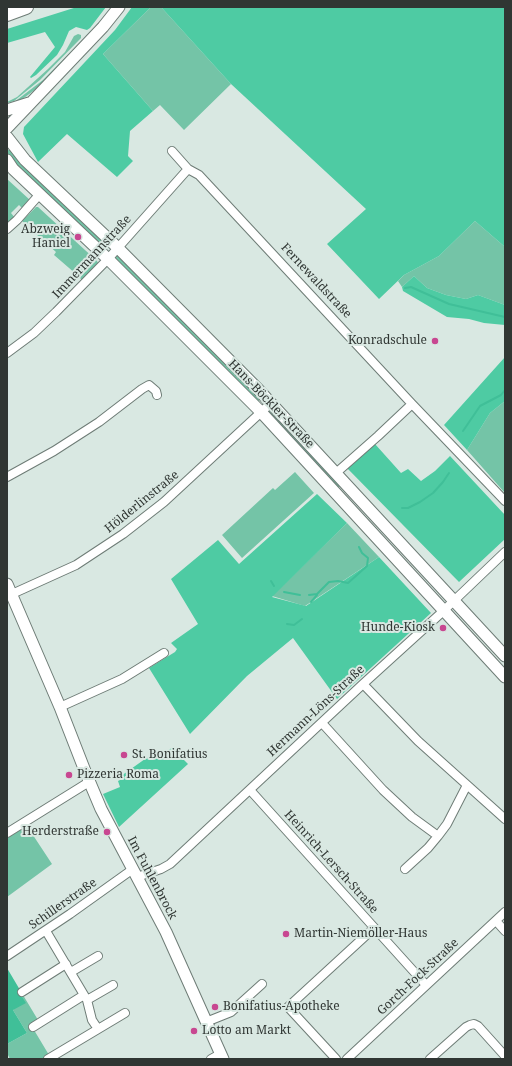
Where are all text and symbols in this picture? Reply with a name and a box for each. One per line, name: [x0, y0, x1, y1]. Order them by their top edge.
street label: Immermannstraße: [50, 212, 134, 302]
place label: Abzweig Haniel: [21, 223, 70, 251]
marker: Abzweig Haniel: [73, 232, 83, 242]
street label: Fernewaldstraße: [278, 241, 354, 321]
place label: Konradschule: [348, 334, 427, 348]
marker: Konradschule: [430, 336, 440, 346]
street label: Hans-Böckler-Straße: [225, 357, 317, 451]
street label: Hölderlinstraße: [102, 468, 182, 536]
place label: Hunde-Kiosk: [361, 621, 435, 635]
marker: Hunde-Kiosk: [438, 623, 448, 633]
street label: Hermann-Löns-Straße: [265, 662, 367, 760]
place label: St. Bonifatius: [132, 748, 208, 762]
marker: St. Bonifatius: [119, 750, 129, 760]
place label: Pizzeria Roma: [77, 768, 159, 782]
marker: Pizzeria Roma: [64, 770, 74, 780]
street label: Heinrich-Lersch-Straße: [281, 808, 381, 916]
place label: Herderstraße: [22, 825, 99, 839]
marker: Herderstraße: [102, 827, 112, 837]
street label: Im Fuhlenbrock: [124, 834, 180, 922]
street label: Schillerstraße: [26, 875, 100, 933]
place label: Martin-Niemöller-Haus: [294, 927, 427, 941]
marker: Martin-Niemöller-Haus: [281, 929, 291, 939]
street label: Gorch-Fock-Straße: [374, 936, 462, 1018]
place label: Bonifatius-Apotheke: [223, 1000, 340, 1014]
marker: Bonifatius-Apotheke: [210, 1002, 220, 1012]
place label: Lotto am Markt: [202, 1024, 291, 1038]
marker: Lotto am Markt: [189, 1026, 199, 1036]

